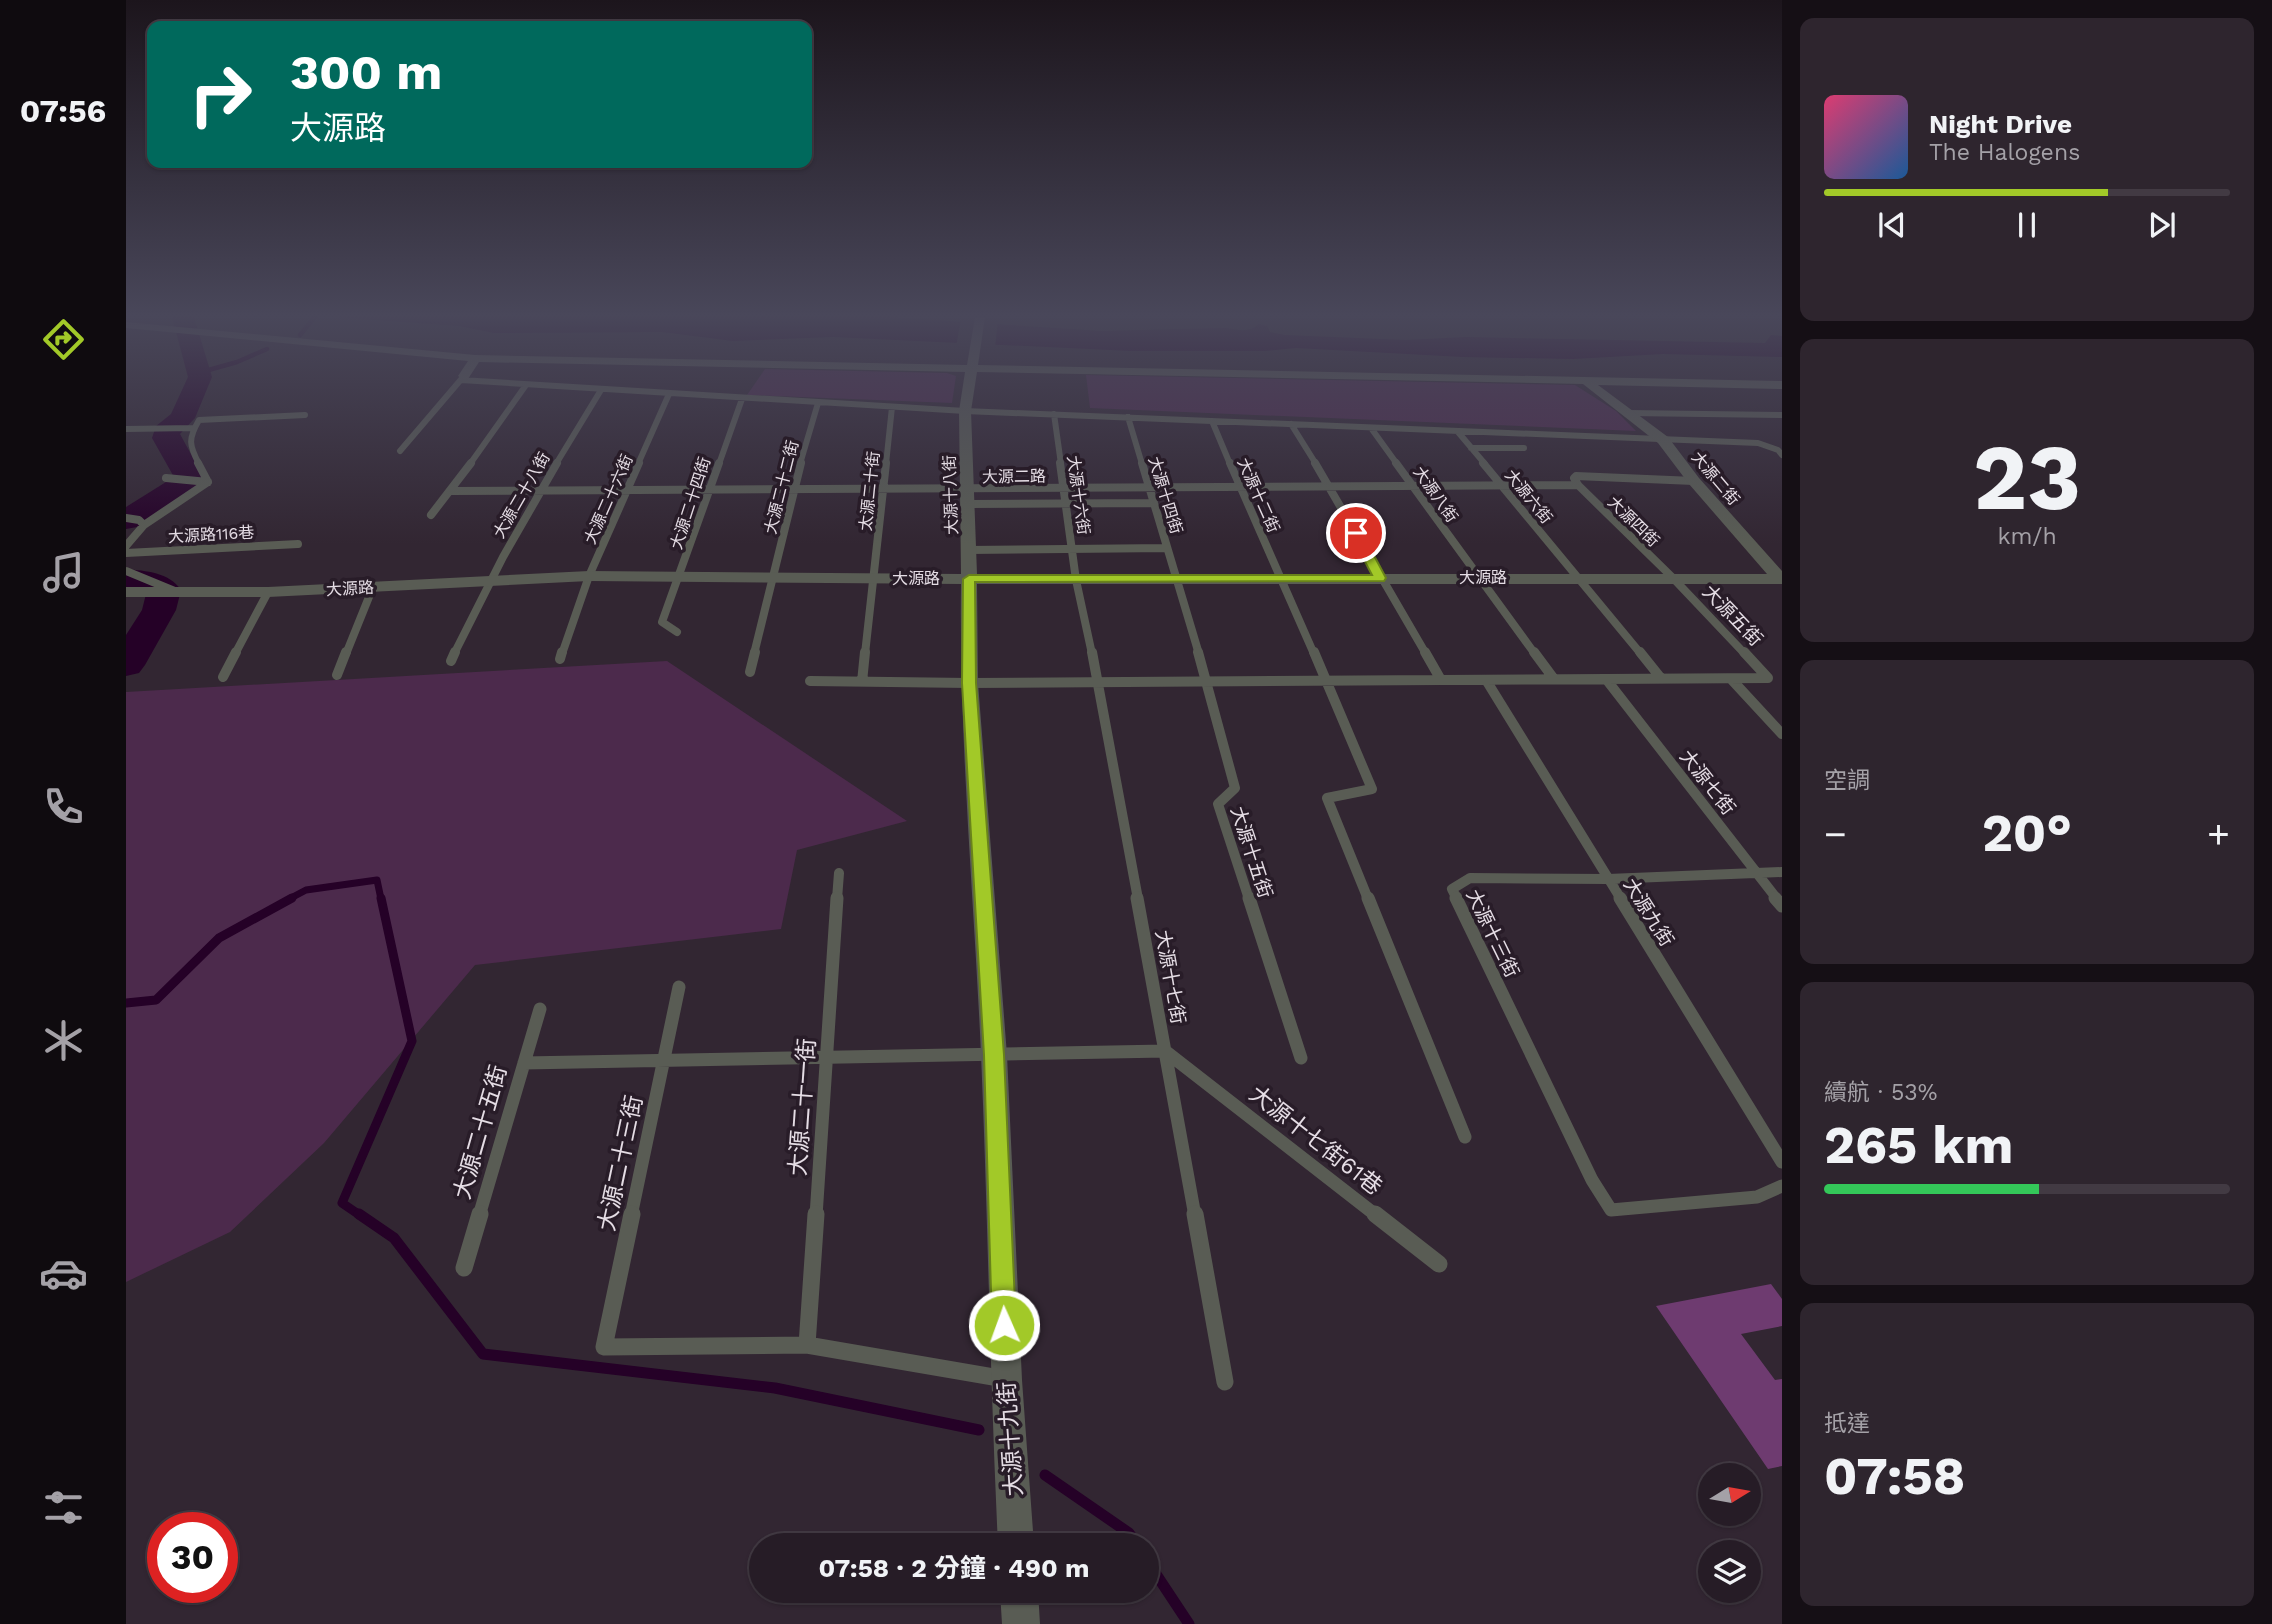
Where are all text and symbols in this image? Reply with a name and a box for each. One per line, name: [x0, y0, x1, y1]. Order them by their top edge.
text: 300 m: [290, 43, 442, 101]
icon: right: [175, 49, 266, 140]
text: 07:56: [20, 92, 106, 130]
text: 大源路: [290, 109, 386, 147]
text: Night Drive: [1929, 109, 2072, 139]
text: The Halogens: [1929, 139, 2080, 166]
icon: previous: [1873, 206, 1911, 244]
icon: pause: [2008, 206, 2046, 244]
icon: next: [2143, 206, 2181, 244]
icon: directions: [39, 315, 88, 364]
text: 23: [1973, 424, 2081, 531]
street label: 大源二十二街: [761, 438, 802, 536]
street label: 大源二街: [1688, 448, 1743, 509]
street label: 大源二十八街: [489, 449, 554, 542]
street label: 太源二十街: [856, 450, 883, 532]
street label: 大源二十六街: [580, 451, 637, 547]
street label: 大源十六街: [1064, 454, 1093, 536]
street label: 大源十四街: [1145, 454, 1186, 536]
street label: 大源二十四街: [667, 455, 714, 552]
street label: 大源十八街: [940, 455, 961, 535]
street label: 大源十二街: [1234, 455, 1283, 536]
street label: 大源八街: [1409, 463, 1462, 526]
street label: 大源六街: [1501, 465, 1556, 527]
street label: 大源二路: [982, 466, 1046, 487]
street label: 大源四街: [1604, 492, 1663, 550]
pin: [1326, 503, 1386, 563]
icon: arrive: [1337, 514, 1375, 552]
street label: 大源路116巷: [167, 523, 255, 546]
text: km/h: [1997, 523, 2057, 550]
icon: music: [39, 548, 88, 597]
street label: 大源路: [1459, 568, 1507, 587]
street label: 大源路: [892, 569, 940, 588]
street label: 大源路: [326, 578, 374, 599]
street label: 大源五街: [1698, 580, 1767, 651]
street label: 大源七街: [1675, 745, 1740, 819]
text: 空調: [1824, 767, 1870, 794]
icon: phone: [39, 782, 88, 831]
street label: 大源十五街: [1226, 803, 1277, 901]
text: 20°: [1982, 803, 2072, 864]
text: −: [1824, 812, 1847, 856]
text: +: [2207, 812, 2230, 856]
street label: 大源九街: [1619, 874, 1678, 951]
street label: 大源十三街: [1461, 885, 1524, 981]
street label: 大源十七街: [1151, 928, 1190, 1026]
icon: climate: [39, 1016, 88, 1065]
street label: 大源二十一街: [784, 1037, 821, 1177]
street label: 大源二十五街: [448, 1062, 512, 1202]
text: 續航 · 53%: [1824, 1079, 1937, 1106]
street label: 大源十七街61巷: [1244, 1080, 1387, 1201]
street label: 大源二十三街: [593, 1093, 648, 1233]
text: 265 km: [1824, 1115, 2014, 1176]
icon: car: [39, 1249, 88, 1298]
position arrow: [967, 1288, 1041, 1362]
street label: 大源十九街: [993, 1381, 1028, 1497]
text: 抵達: [1824, 1410, 1870, 1437]
text: 07:58: [1824, 1446, 1965, 1507]
north arrow: [1698, 1463, 1760, 1526]
map controls: [1698, 1463, 1761, 1603]
icon: filters: [39, 1483, 88, 1532]
speed limit sign: 30: [147, 1512, 238, 1603]
button: layers: [1698, 1540, 1761, 1603]
text: 07:58 · 2 分鐘 · 490 m: [818, 1553, 1090, 1583]

